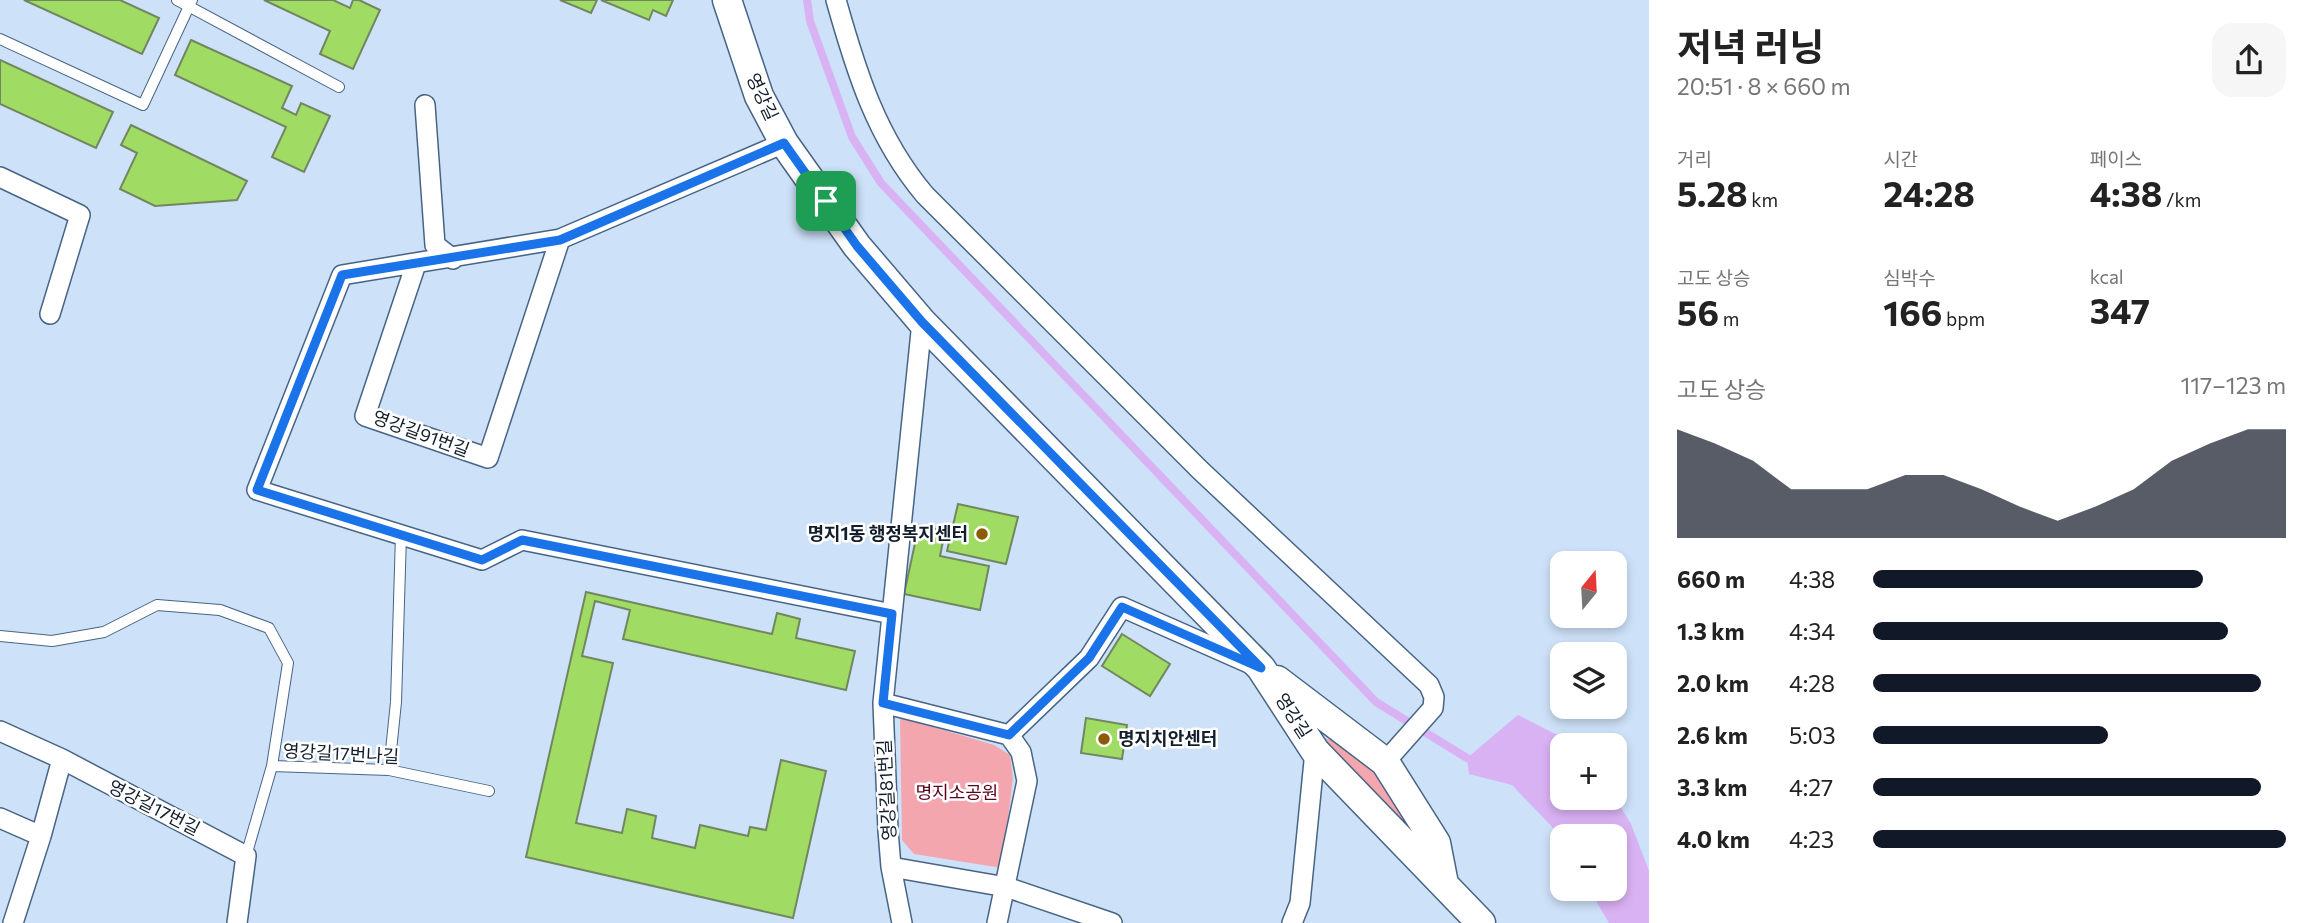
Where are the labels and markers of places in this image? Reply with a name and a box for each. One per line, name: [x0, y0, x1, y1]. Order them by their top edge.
pin: [796, 171, 856, 231]
place label: 명지1동 행정복지센터: [807, 522, 968, 544]
marker: 명지1동 행정복지센터: [974, 526, 990, 542]
place label: 명지치안센터: [1118, 727, 1217, 749]
marker: 명지치안센터: [1096, 731, 1112, 747]

